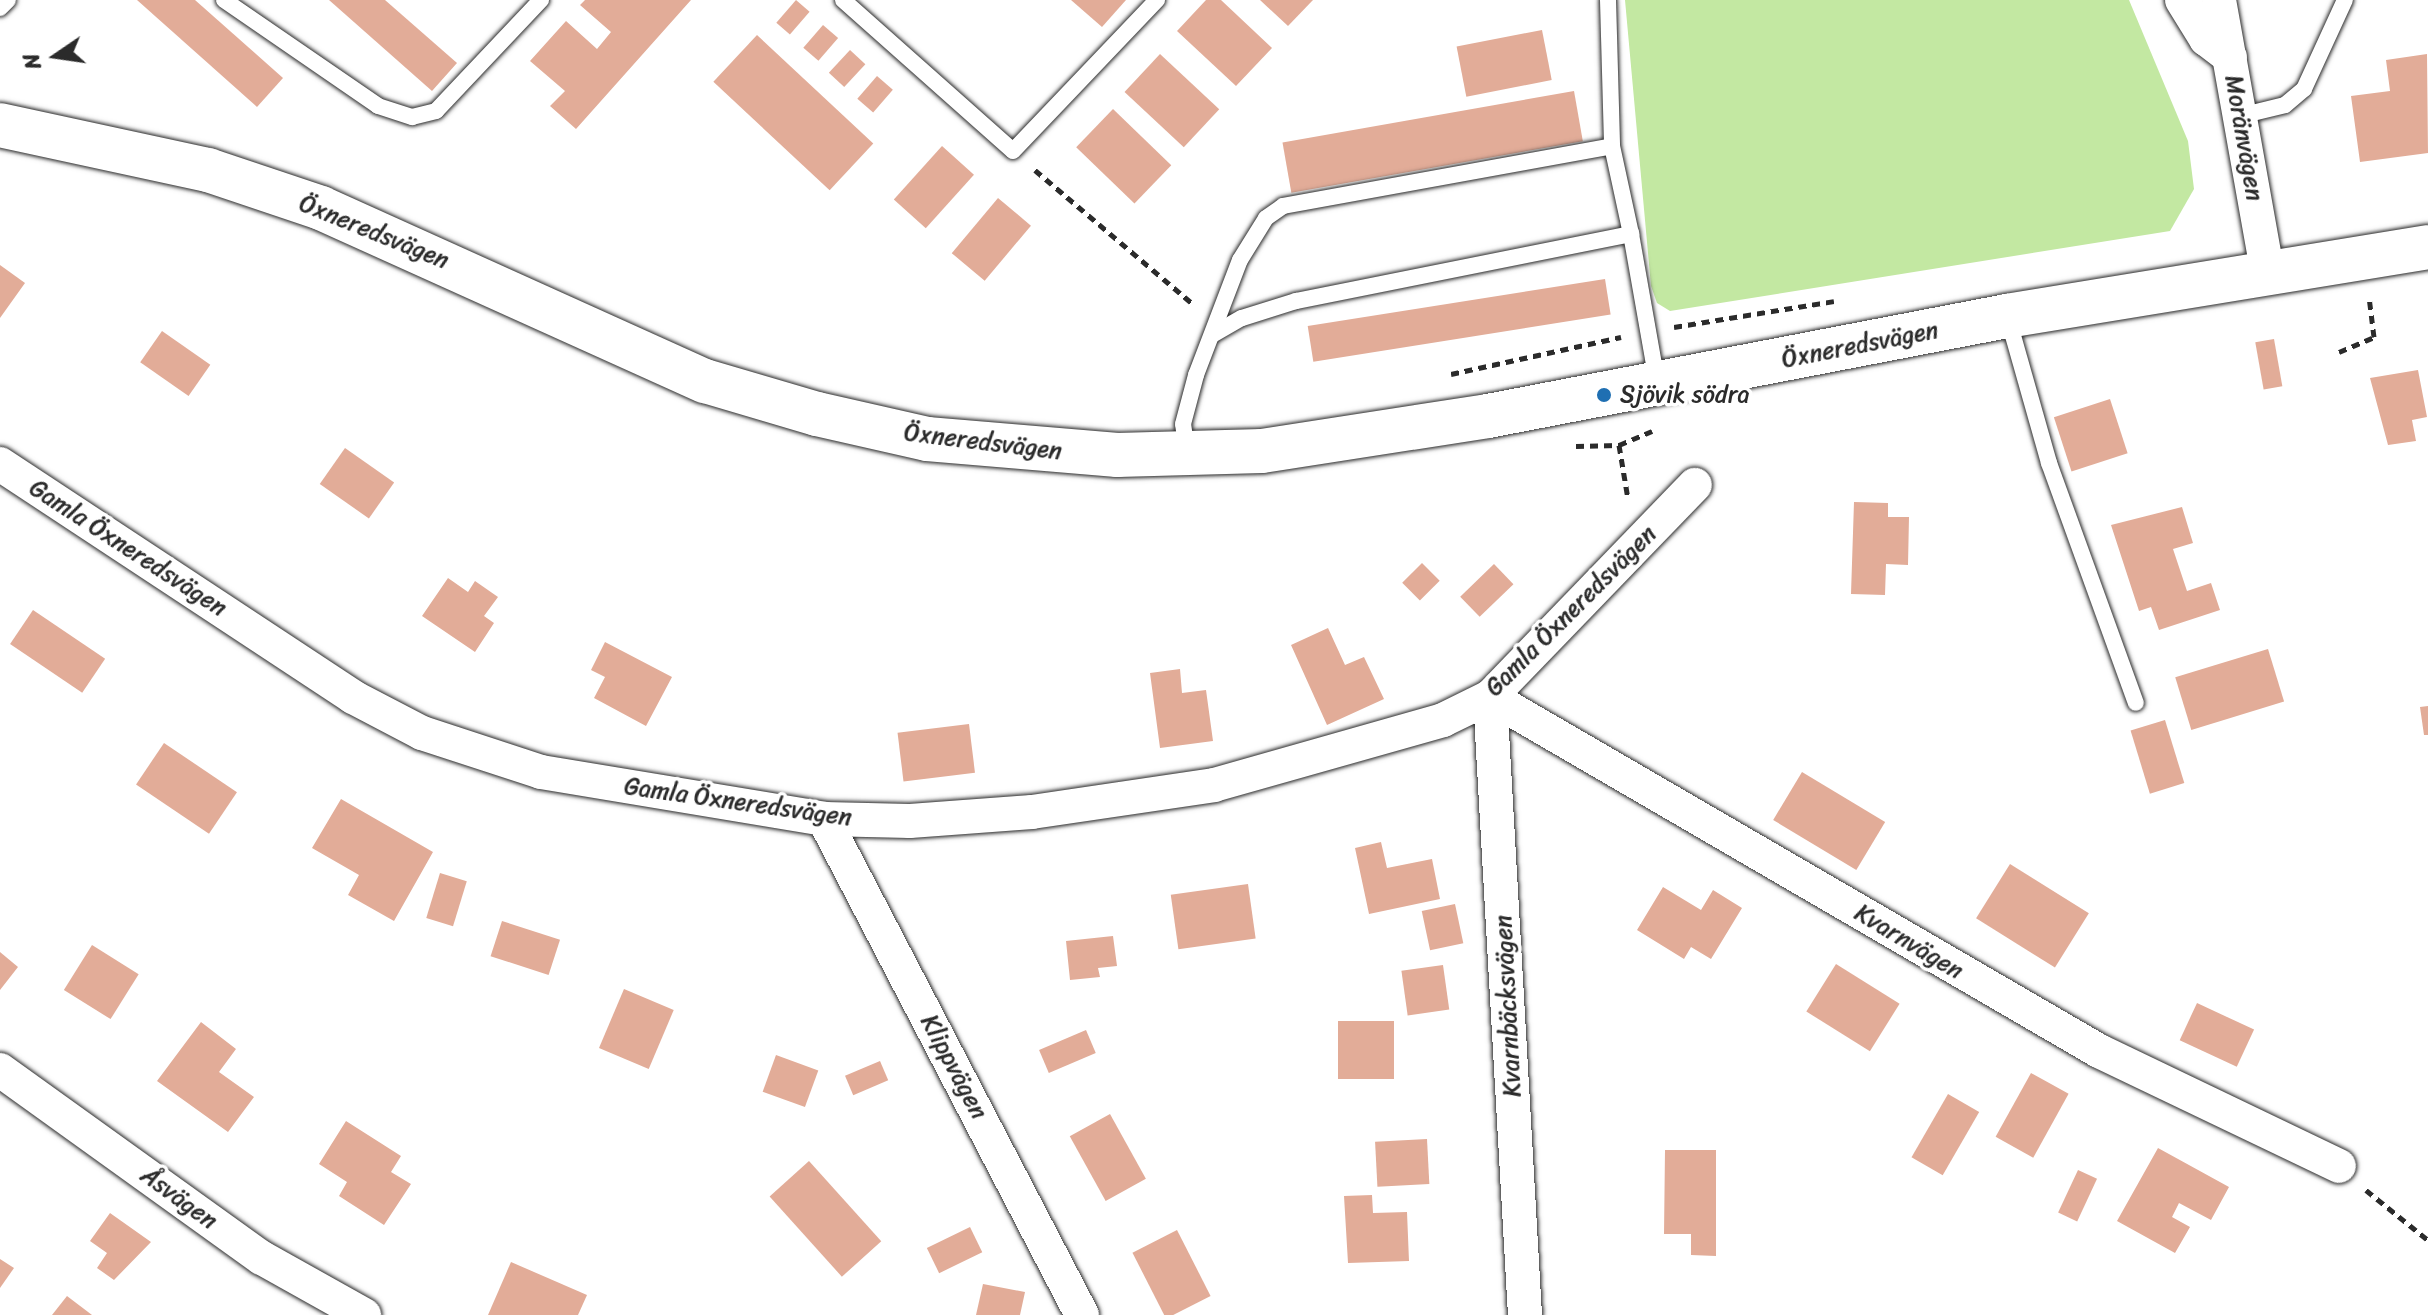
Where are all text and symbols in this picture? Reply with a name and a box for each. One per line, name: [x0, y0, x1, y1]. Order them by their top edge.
north arrow: [16, 16, 96, 96]
text: N: [11, 50, 53, 73]
street label: Moränvägen: [2219, 73, 2269, 203]
street label: Öxneredsvägen: [295, 189, 453, 275]
street label: Öxneredsvägen: [1779, 316, 1941, 374]
place label: Sjövik södra: [1620, 381, 1750, 409]
marker: Sjövik södra: [1595, 386, 1613, 404]
street label: Öxneredsvägen: [902, 418, 1064, 466]
street label: Gamla Öxneredsvägen: [24, 473, 232, 623]
street label: Gamla Öxneredsvägen: [1480, 520, 1662, 702]
street label: Gamla Öxneredsvägen: [622, 772, 854, 832]
street label: Kvarnvägen: [1850, 898, 1968, 986]
street label: Kvarnbäcksvägen: [1489, 914, 1527, 1098]
street label: Klippvägen: [915, 1010, 993, 1124]
street label: Åsvägen: [135, 1161, 223, 1235]

